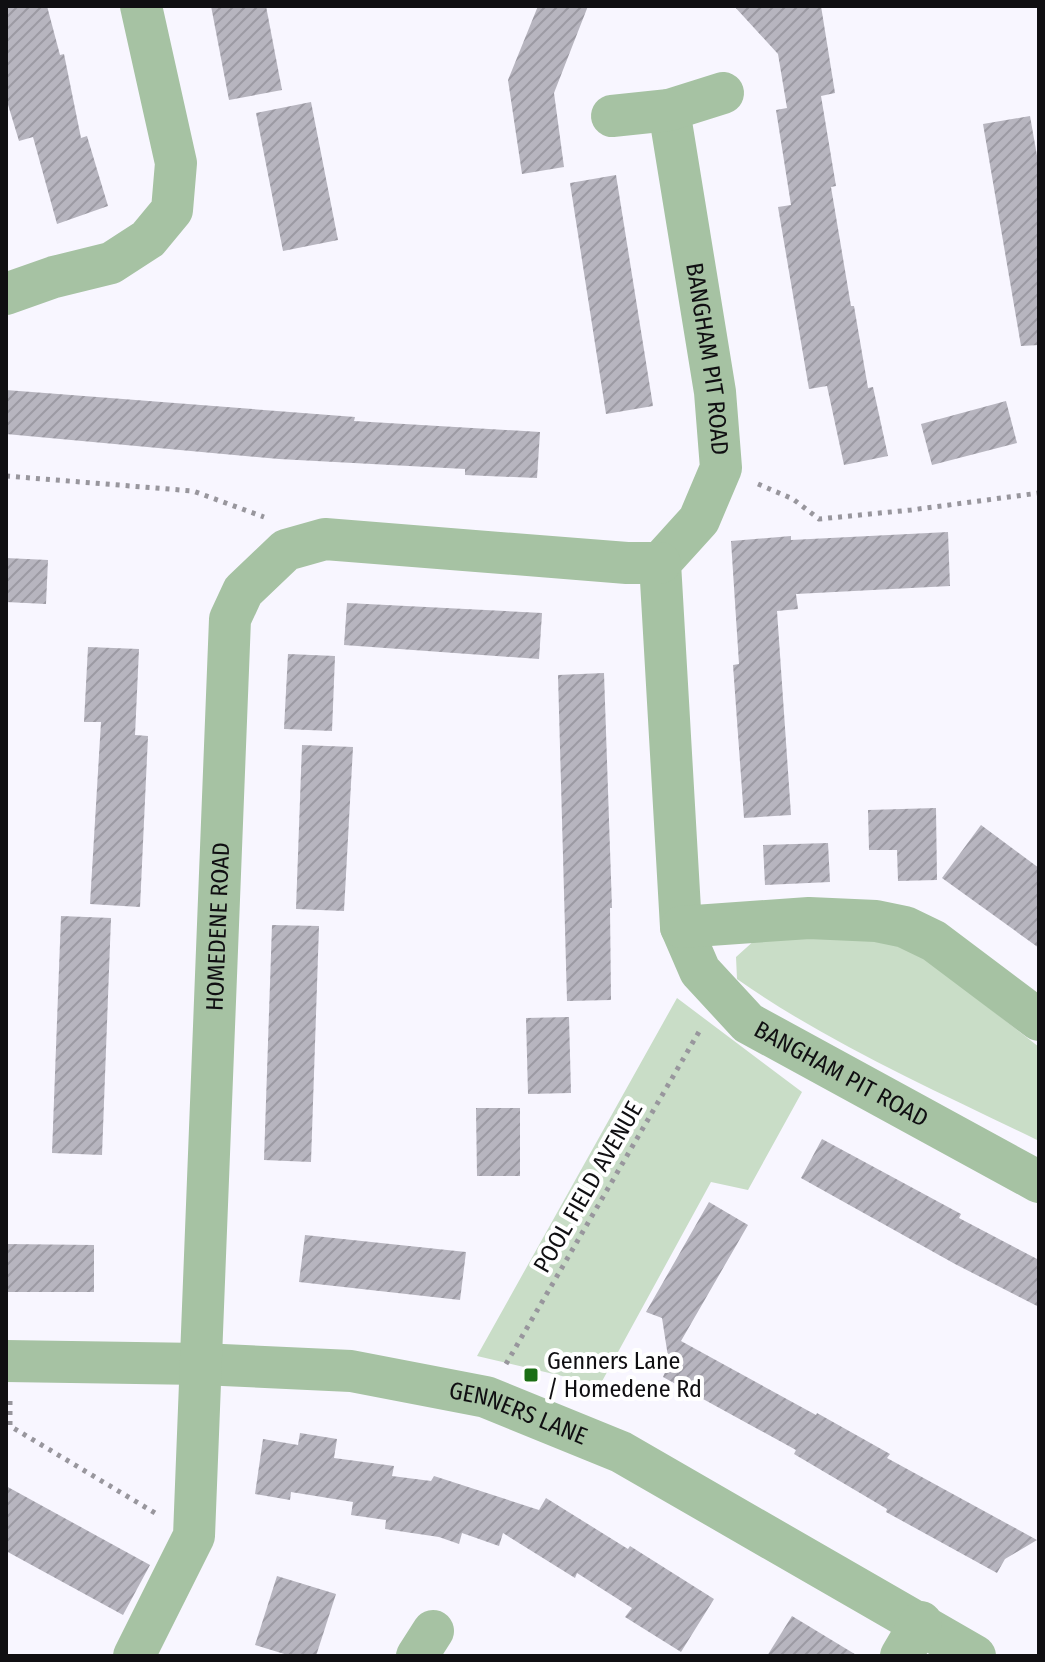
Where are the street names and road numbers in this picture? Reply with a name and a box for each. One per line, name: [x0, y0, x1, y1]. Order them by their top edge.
street label: BANGHAM PIT ROAD: [680, 261, 734, 456]
street label: HOMEDENE ROAD: [201, 842, 235, 1012]
street label: BANGHAM PIT ROAD: [749, 1015, 933, 1133]
street label: POOL FIELD AVENUE: [528, 1096, 648, 1278]
street label: GENNERS LANE: [447, 1376, 591, 1451]

